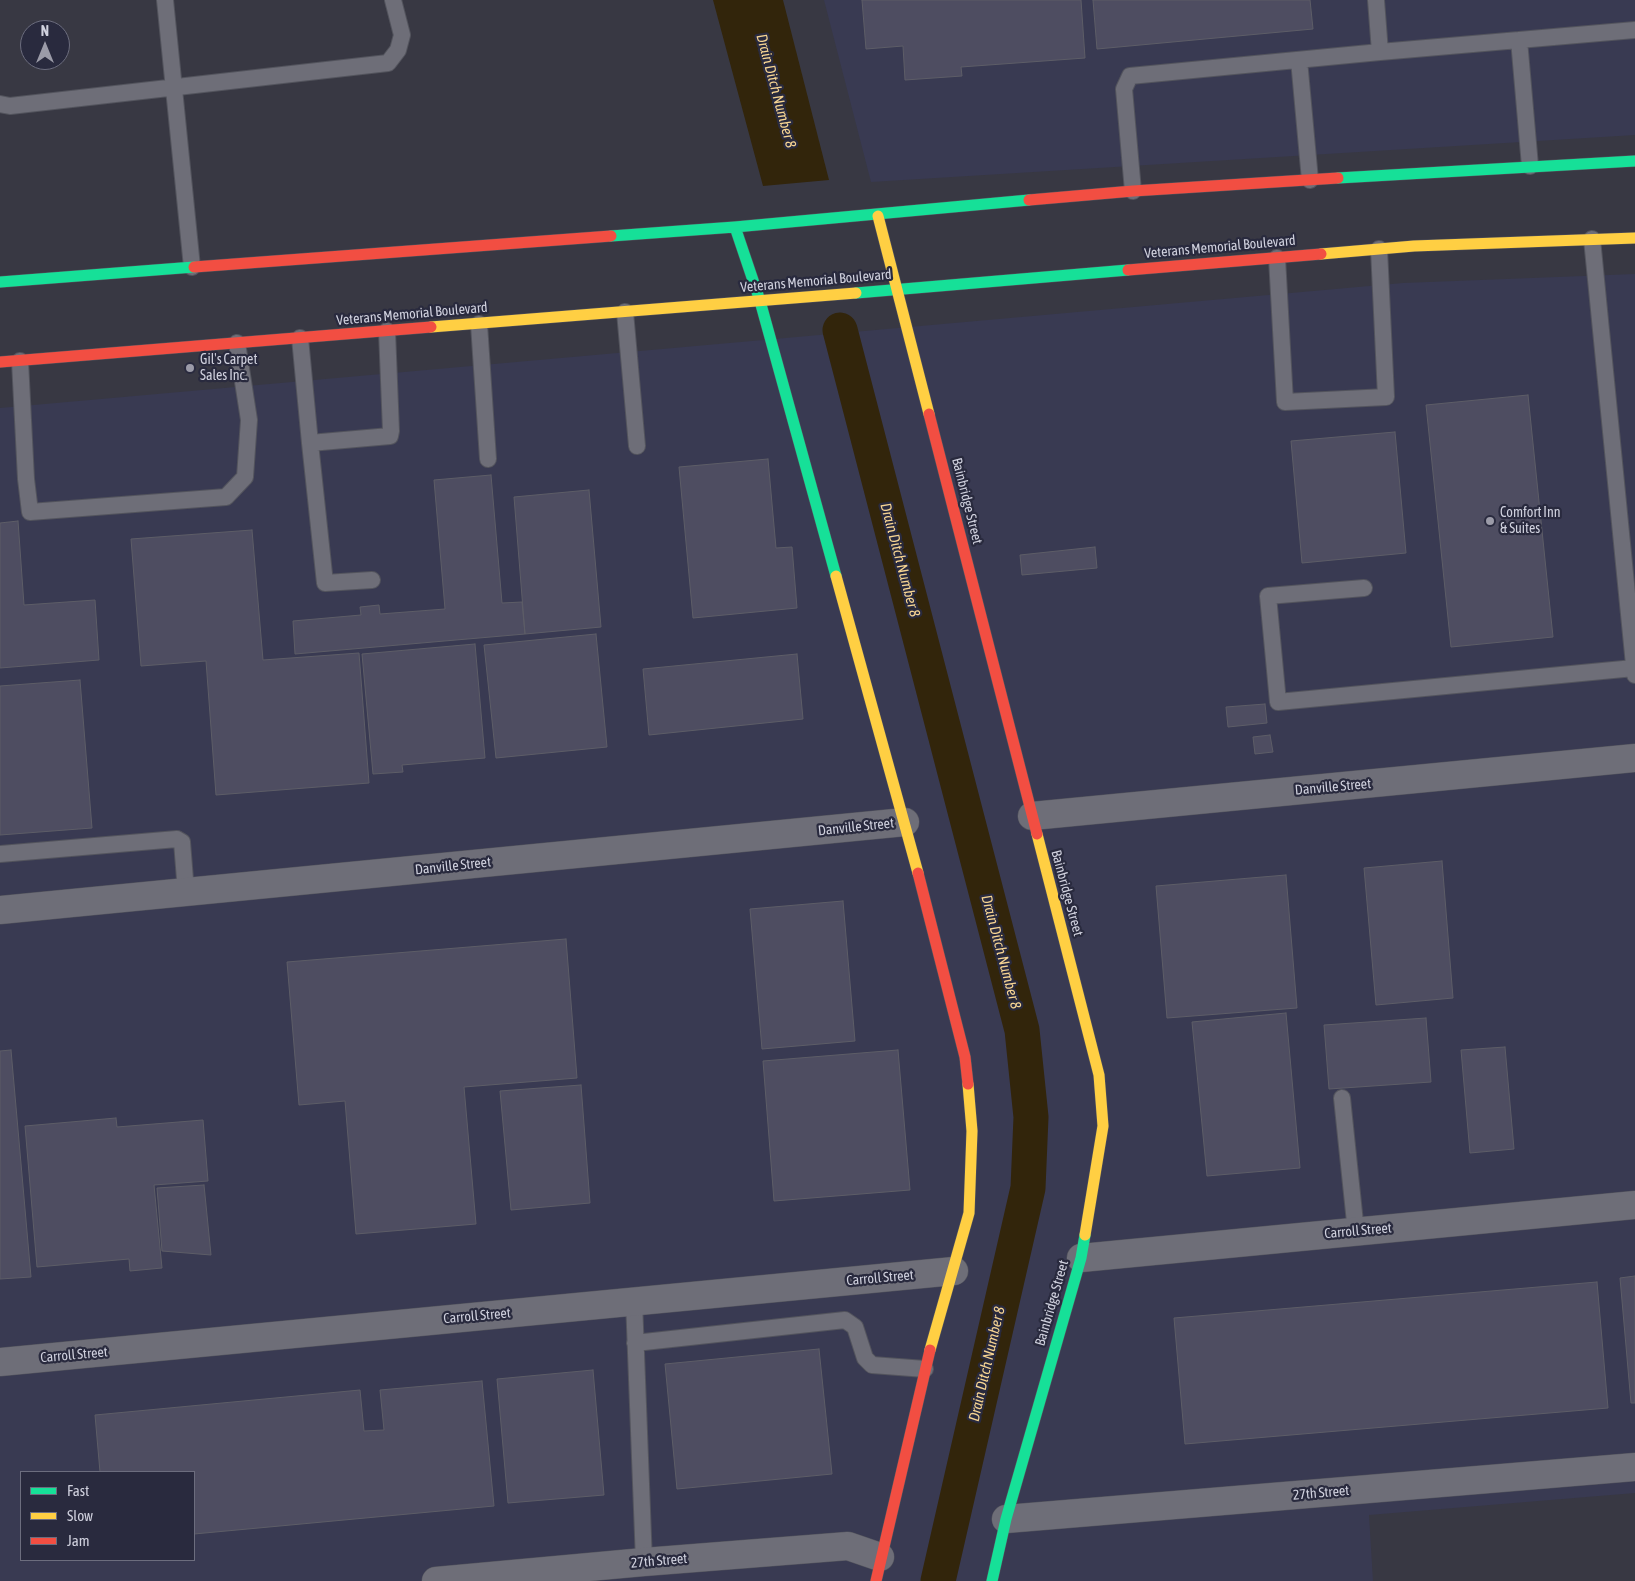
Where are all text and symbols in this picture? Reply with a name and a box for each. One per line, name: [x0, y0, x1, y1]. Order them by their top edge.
north arrow: [20, 20, 70, 70]
text: N: [41, 23, 49, 39]
water label: Drain Ditch Number 8: [752, 32, 800, 150]
street label: Veterans Memorial Boulevard: [1144, 232, 1296, 262]
street label: Veterans Memorial Boulevard: [740, 266, 892, 296]
street label: Veterans Memorial Boulevard: [336, 299, 488, 329]
place label: Gil's Carpet Sales Inc.: [200, 352, 257, 384]
marker: Gil's Carpet Sales Inc.: [184, 362, 196, 374]
street label: Bainbridge Street: [948, 456, 986, 546]
water label: Drain Ditch Number 8: [876, 501, 924, 619]
place label: Comfort Inn & Suites: [1500, 505, 1560, 538]
marker: Comfort Inn & Suites: [1484, 515, 1496, 527]
street label: Danville Street: [1294, 775, 1372, 799]
street label: Danville Street: [817, 815, 895, 839]
street label: Bainbridge Street: [1047, 848, 1087, 938]
street label: Danville Street: [414, 854, 492, 878]
water label: Drain Ditch Number 8: [977, 893, 1025, 1011]
street label: Carroll Street: [1324, 1220, 1392, 1242]
street label: Bainbridge Street: [1032, 1258, 1072, 1348]
street label: Carroll Street: [846, 1267, 914, 1289]
street label: Carroll Street: [443, 1305, 511, 1327]
water label: Drain Ditch Number 8: [965, 1305, 1009, 1423]
street label: Carroll Street: [40, 1344, 108, 1366]
legend: [20, 1471, 195, 1561]
text: Fast: [67, 1482, 89, 1499]
street label: 27th Street: [1292, 1482, 1350, 1504]
text: Slow: [67, 1507, 93, 1524]
text: Jam: [67, 1532, 90, 1549]
street label: 27th Street: [630, 1550, 688, 1572]

